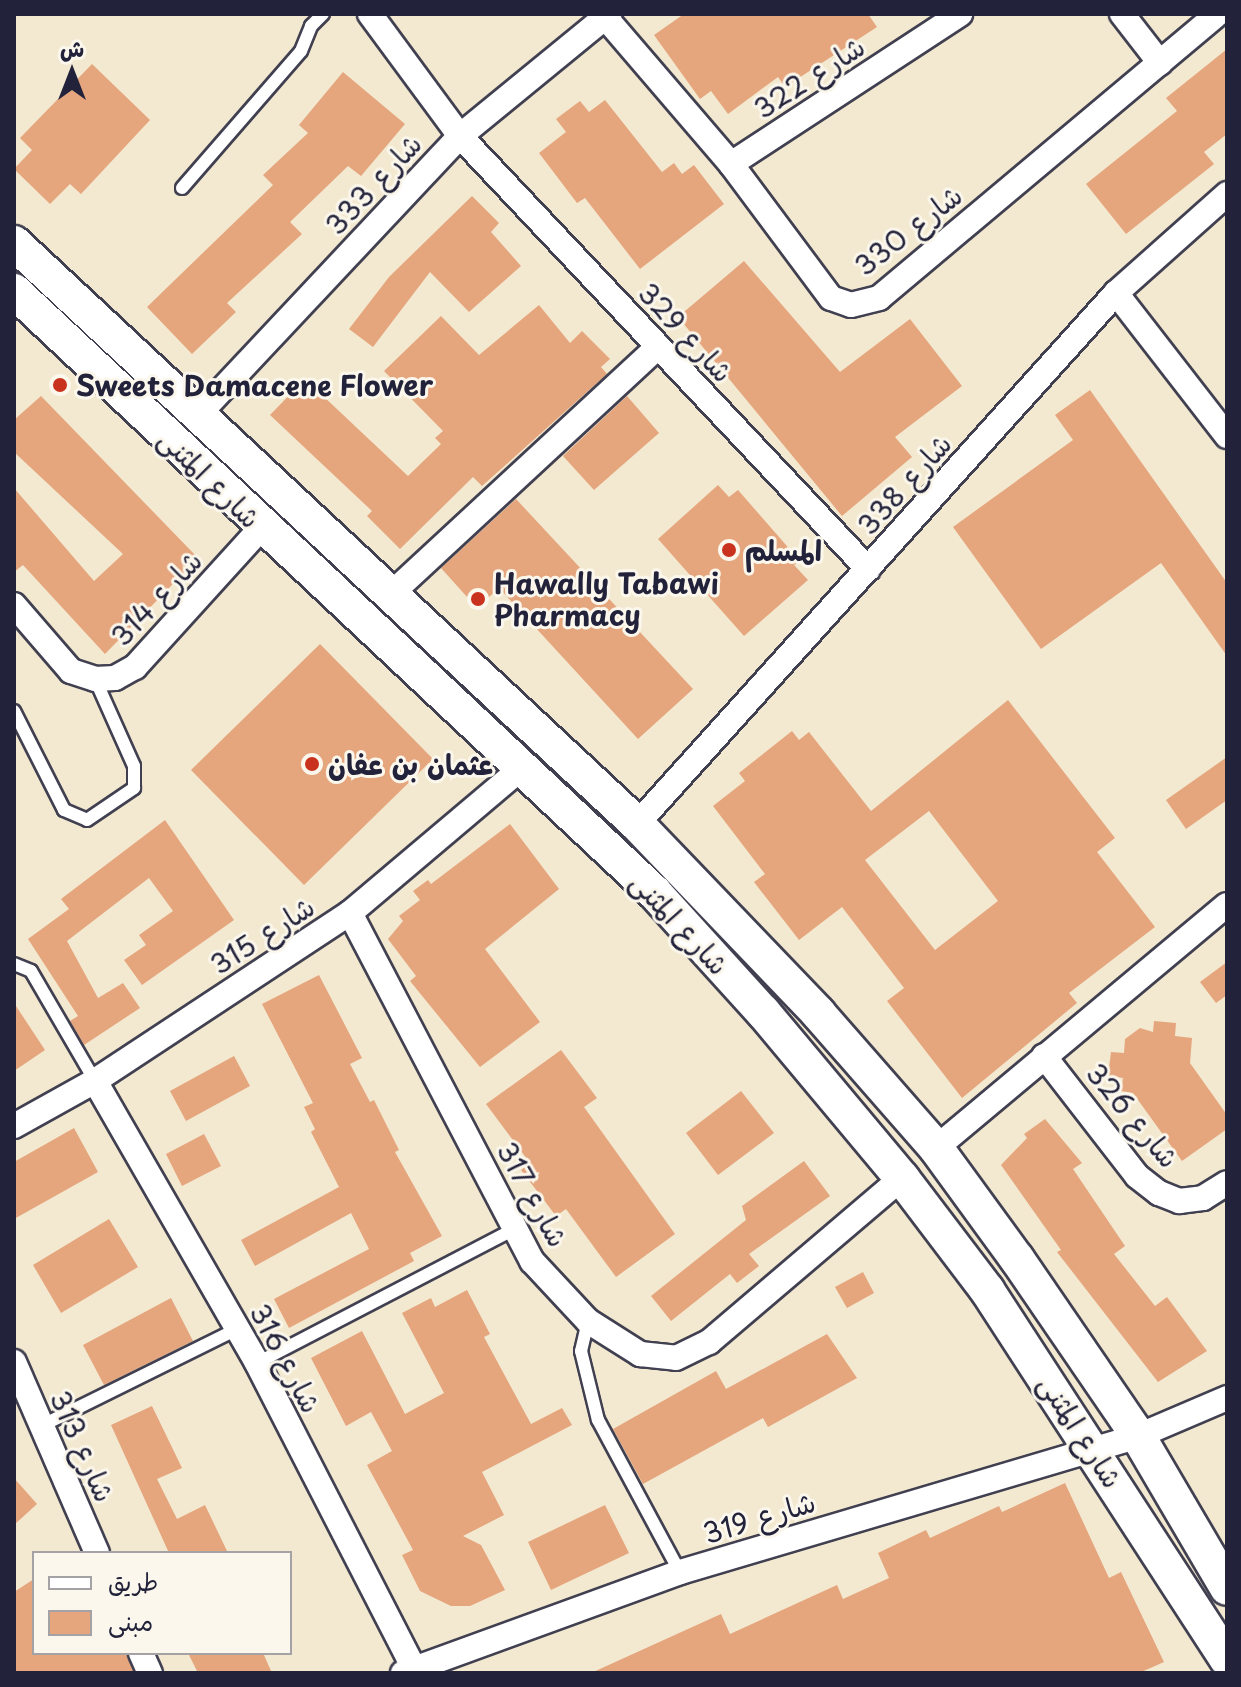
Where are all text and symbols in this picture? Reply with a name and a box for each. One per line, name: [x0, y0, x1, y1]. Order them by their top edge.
street label: شارع 322: [747, 29, 871, 125]
text: ش: [60, 31, 84, 64]
north arrow: [32, 32, 112, 112]
street label: شارع 333: [318, 127, 428, 241]
street label: شارع 330: [848, 178, 968, 282]
street label: شارع 329: [632, 275, 740, 389]
place label: Sweets Damacene Flower: [76, 368, 437, 402]
marker: Sweets Damacene Flower: [51, 376, 69, 394]
street label: شارع المثنى: [152, 421, 268, 535]
street label: شارع 338: [850, 427, 958, 541]
place label: المسلم: [745, 533, 822, 567]
marker: المسلم: [720, 541, 738, 559]
street label: شارع 314: [104, 544, 208, 652]
place label: Hawally Tabawi Pharmacy: [494, 566, 720, 632]
marker: Hawally Tabawi Pharmacy: [469, 590, 487, 608]
place label: عثمان بن عفان: [328, 747, 493, 781]
marker: عثمان بن عفان: [303, 755, 321, 773]
street label: شارع المثنى: [624, 865, 736, 981]
street label: شارع 315: [204, 889, 320, 981]
street label: شارع 326: [1080, 1056, 1186, 1174]
street label: شارع 317: [490, 1136, 576, 1252]
street label: شارع 316: [243, 1298, 329, 1418]
street label: شارع المثنى: [1032, 1368, 1130, 1494]
street label: شارع 313: [44, 1385, 122, 1507]
street label: شارع 319: [699, 1484, 819, 1550]
legend: [32, 1551, 292, 1655]
text: طريق: [108, 1563, 158, 1599]
text: مبنى: [108, 1603, 153, 1639]

